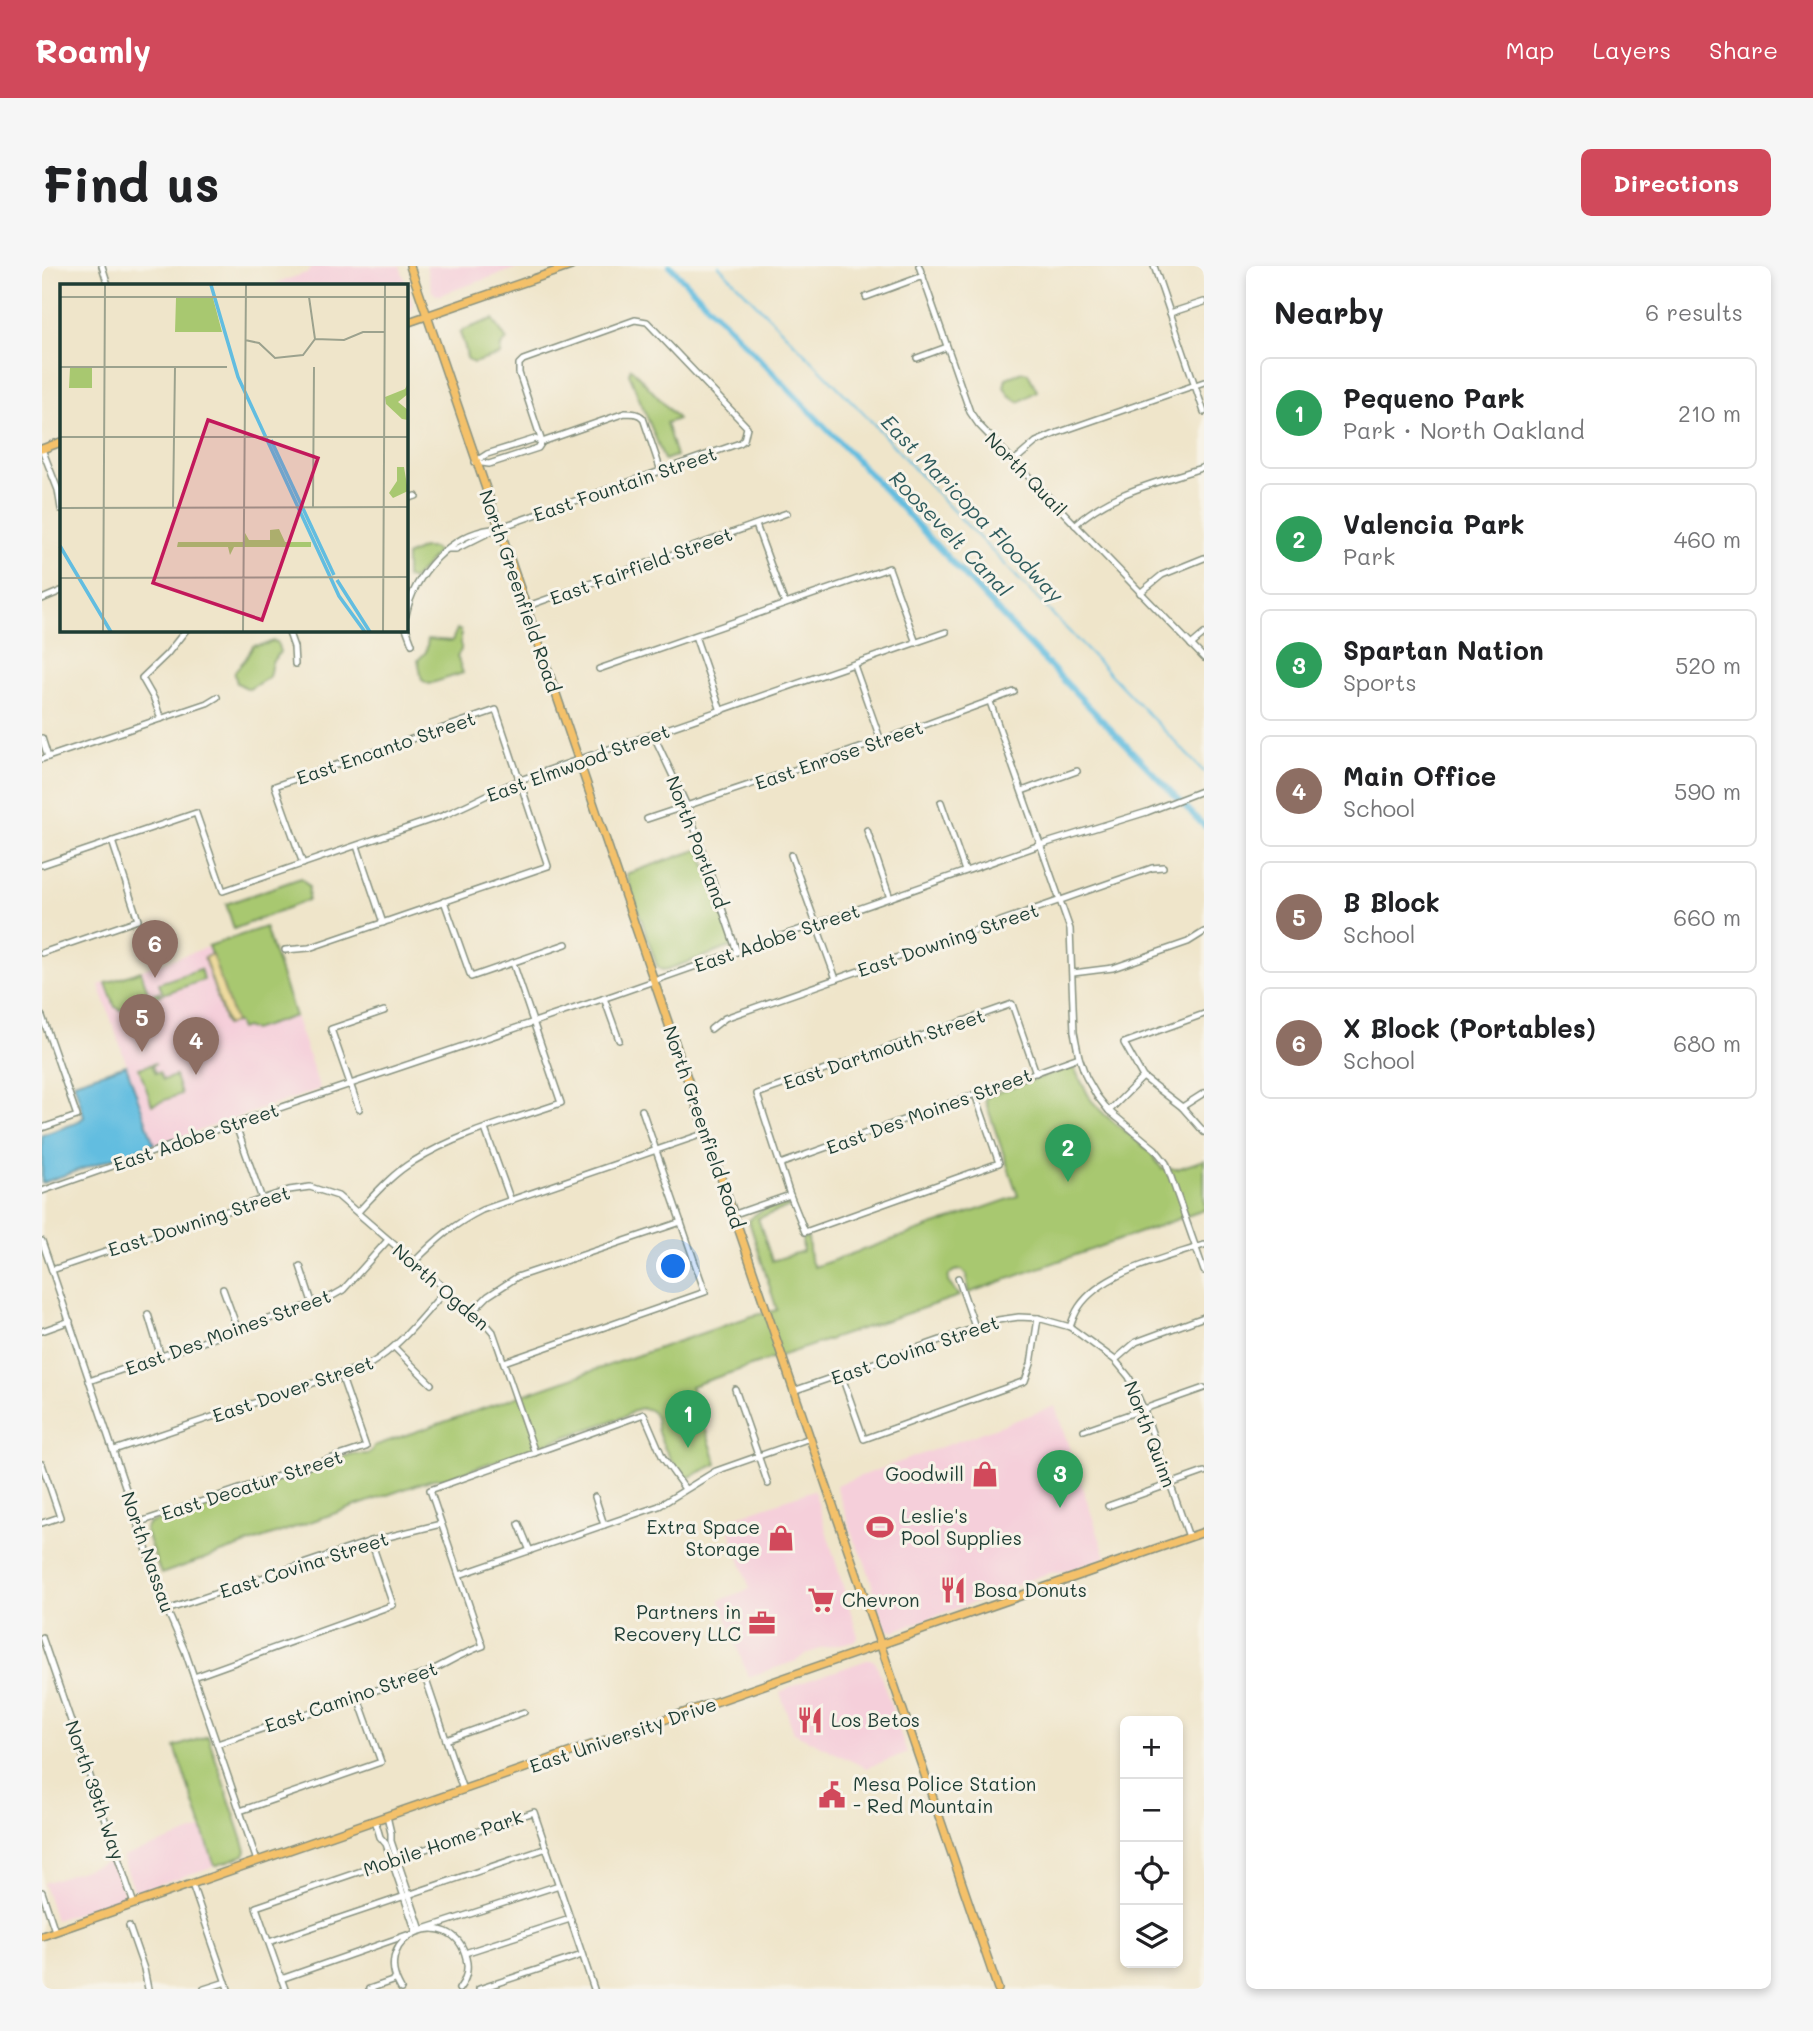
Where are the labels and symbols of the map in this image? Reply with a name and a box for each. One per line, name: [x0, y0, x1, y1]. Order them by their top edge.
inset map: [60, 284, 408, 632]
water label: East Maricopa Floodway: [876, 408, 1070, 608]
street label: North Quail: [980, 426, 1073, 521]
street label: East Fountain Street: [530, 440, 720, 527]
water label: Roosevelt Canal: [884, 464, 1019, 602]
street label: North Greenfield Road: [474, 486, 567, 696]
street label: East Fairfield Street: [546, 521, 736, 610]
street label: East Encanto Street: [293, 705, 479, 790]
street label: East Enrose Street: [751, 714, 926, 795]
street label: East Elmwood Street: [483, 718, 673, 807]
street label: North Portland: [661, 772, 734, 912]
street label: East Downing Street: [854, 897, 1042, 982]
street label: East Adobe Street: [691, 898, 863, 978]
pin: 6: [132, 920, 178, 978]
pin: 5: [119, 994, 165, 1052]
street label: East Dartmouth Street: [780, 1002, 988, 1095]
pin: 4: [173, 1017, 219, 1075]
street label: North Greenfield Road: [658, 1022, 751, 1232]
street label: East Des Moines Street: [823, 1062, 1035, 1159]
street label: East Adobe Street: [110, 1097, 282, 1177]
pin: 2: [1045, 1124, 1091, 1182]
street label: East Downing Street: [105, 1179, 293, 1262]
street label: North Ogden: [388, 1238, 495, 1336]
your location: [656, 1249, 690, 1283]
street label: East Des Moines Street: [122, 1283, 334, 1380]
street label: East Covina Street: [828, 1309, 1002, 1390]
street label: East Dover Street: [209, 1349, 377, 1428]
street label: North Quinn: [1119, 1377, 1182, 1491]
pin: 1: [665, 1390, 711, 1448]
street label: East Decatur Street: [158, 1443, 346, 1526]
pin: 3: [1037, 1450, 1083, 1508]
shop icon: Goodwill: [970, 1459, 1000, 1489]
place label: Goodwill: [885, 1461, 964, 1486]
street label: North Nassau: [116, 1488, 181, 1616]
place label: Leslie's Pool Supplies: [901, 1503, 1022, 1550]
sports icon: Leslie's Pool Supplies: [865, 1512, 895, 1542]
place label: Extra Space Storage: [646, 1514, 760, 1561]
shop icon: Extra Space Storage: [766, 1523, 796, 1553]
street label: East Covina Street: [216, 1525, 391, 1604]
restaurant icon: Bosa Donuts: [938, 1575, 968, 1605]
place label: Bosa Donuts: [974, 1577, 1087, 1602]
supermarket icon: Chevron: [806, 1585, 836, 1615]
place label: Chevron: [842, 1587, 919, 1612]
place label: Partners in Recovery LLC: [614, 1599, 741, 1646]
office icon: Partners in Recovery LLC: [747, 1608, 777, 1638]
street label: East Camino Street: [261, 1655, 441, 1738]
street label: East University Drive: [526, 1691, 720, 1778]
restaurant icon: Los Betos: [795, 1705, 825, 1735]
place label: Los Betos: [831, 1707, 920, 1732]
street label: North 39th Way: [60, 1717, 131, 1863]
place label: Mesa Police Station - Red Mountain: [853, 1771, 1036, 1818]
public building icon: Mesa Police Station - Red Mountain: [817, 1780, 847, 1810]
street label: Mobile Home Park: [359, 1803, 526, 1882]

